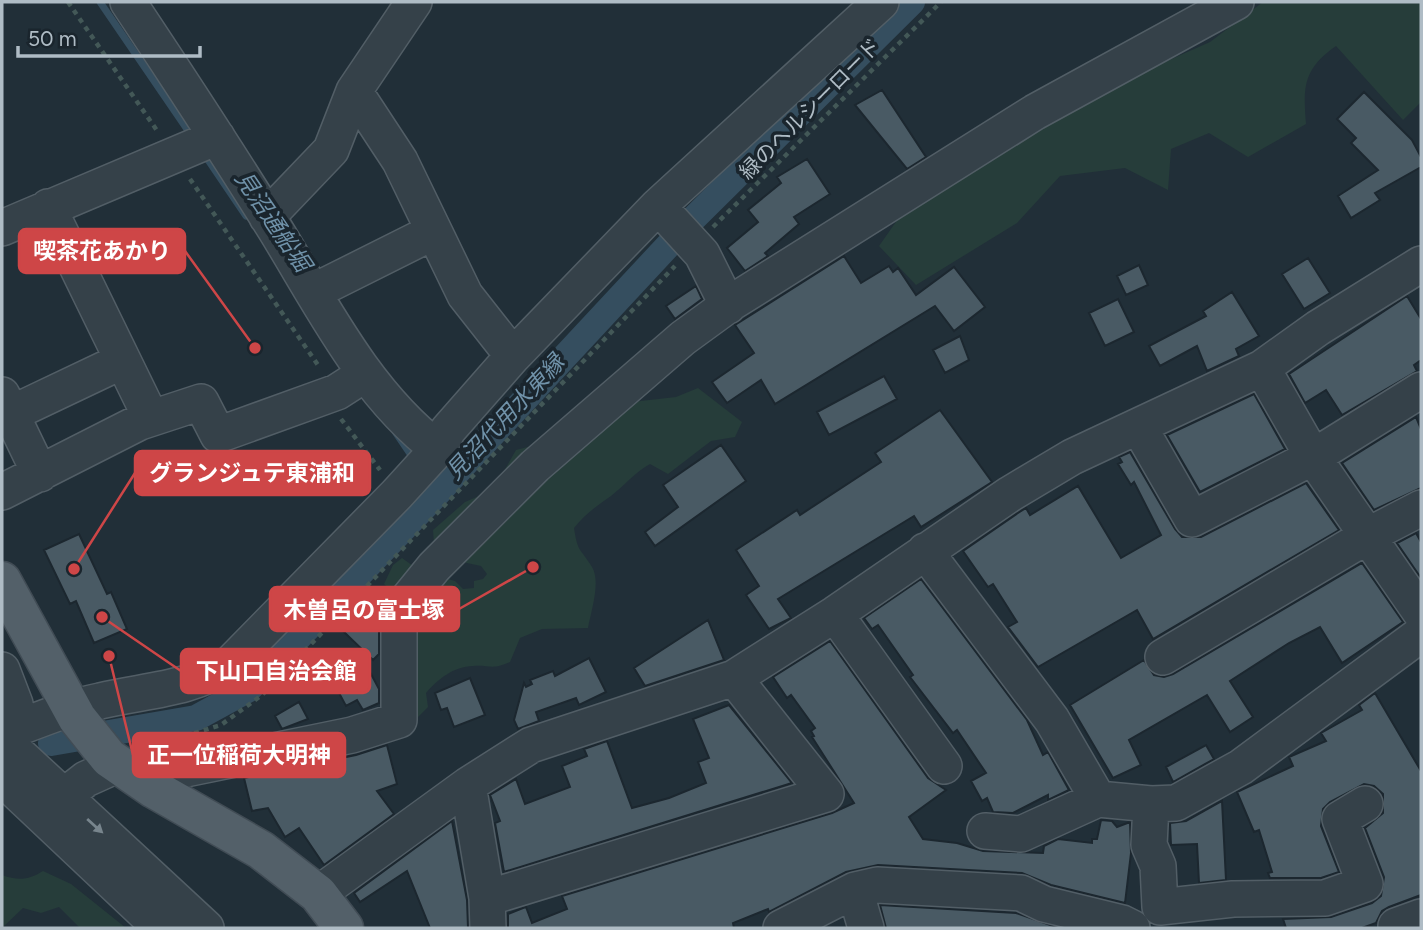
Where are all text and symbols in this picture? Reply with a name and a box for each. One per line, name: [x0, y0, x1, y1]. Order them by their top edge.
scale bar: [18, 14, 200, 58]
text: 50 m: [28, 26, 77, 51]
street label: 緑のヘルシーロード: [734, 33, 885, 184]
water label: 見沼通船堀: [229, 166, 318, 279]
callout: 喫茶花あかり: [19, 229, 185, 273]
text: 喫茶花あかり: [33, 237, 171, 265]
water label: 見沼代用水東縁: [440, 346, 572, 485]
callout: グランジュテ東浦和: [135, 451, 370, 495]
text: グランジュテ東浦和: [149, 459, 355, 487]
callout: 木曽呂の富士塚: [270, 587, 459, 631]
text: 木曽呂の富士塚: [284, 596, 445, 624]
callout: 下山口自治会館: [181, 649, 370, 693]
text: 下山口自治会館: [196, 657, 357, 685]
callout: 正一位稲荷大明神: [133, 733, 345, 777]
text: 正一位稲荷大明神: [147, 741, 331, 769]
one-way arrow: [86, 818, 104, 834]

